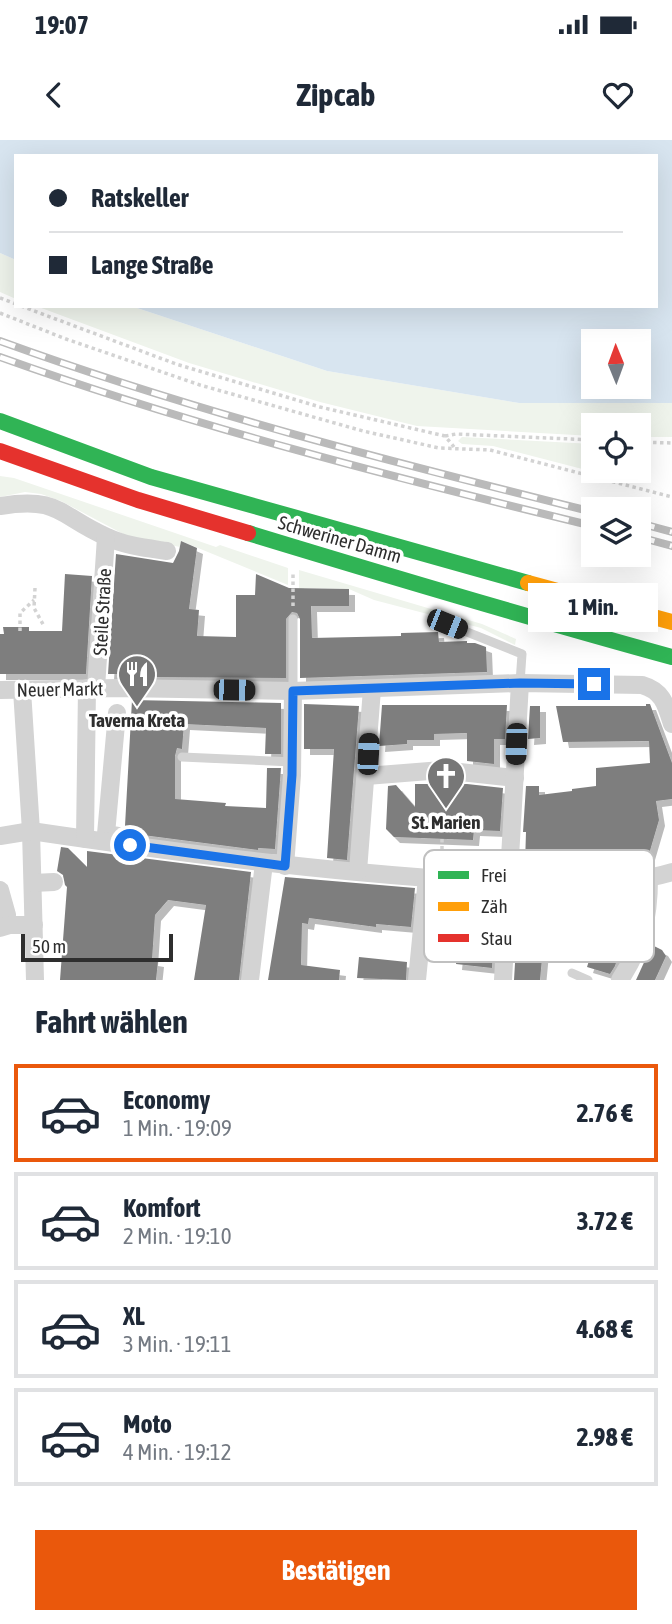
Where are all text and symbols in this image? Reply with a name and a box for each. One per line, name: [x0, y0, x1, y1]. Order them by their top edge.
text: 19:07: [35, 10, 89, 40]
icon: back: [35, 76, 73, 114]
text: Zipcab: [297, 76, 375, 113]
icon: heart: [599, 76, 637, 114]
text: Ratskeller: [91, 183, 188, 213]
text: Lange Straße: [91, 250, 213, 280]
north arrow: [581, 329, 651, 399]
map controls: [581, 329, 651, 567]
button: locate: [581, 413, 651, 483]
button: layers: [581, 497, 651, 567]
street label: Schweriner Damm: [276, 511, 404, 567]
street label: Steile Straße: [89, 568, 115, 656]
callout: 1 Min.: [529, 582, 659, 631]
text: 1 Min.: [568, 594, 618, 620]
car: [424, 606, 471, 642]
restaurant icon: Taverna Kreta: [116, 653, 158, 708]
route end: [578, 668, 610, 700]
street label: Neuer Markt: [16, 677, 104, 701]
car: [213, 679, 256, 701]
place label: Taverna Kreta: [89, 709, 185, 731]
car: [505, 723, 528, 765]
car: [357, 732, 380, 776]
church icon: St. Marien: [425, 755, 467, 810]
place label: St. Marien: [412, 811, 480, 833]
route start: [114, 829, 146, 861]
legend: [424, 850, 654, 962]
text: Frei: [481, 864, 507, 886]
text: Zäh: [481, 895, 508, 917]
text: Stau: [481, 927, 512, 949]
scale bar: [21, 931, 173, 963]
text: 50 m: [32, 935, 66, 957]
text: Fahrt wählen: [35, 1003, 188, 1040]
icon: car: [39, 1082, 102, 1145]
text: Economy: [123, 1085, 210, 1115]
text: 2.76 €: [576, 1098, 633, 1128]
text: 1 Min. · 19:09: [123, 1115, 232, 1141]
icon: car: [39, 1190, 102, 1253]
text: Komfort: [123, 1193, 200, 1223]
text: 3.72 €: [576, 1206, 633, 1236]
text: 2 Min. · 19:10: [123, 1223, 231, 1249]
icon: car: [39, 1298, 102, 1361]
text: XL: [123, 1301, 145, 1331]
text: 4.68 €: [576, 1314, 633, 1344]
text: 3 Min. · 19:11: [123, 1331, 231, 1357]
icon: car: [39, 1406, 102, 1469]
text: Moto: [123, 1409, 172, 1439]
text: 2.98 €: [576, 1422, 633, 1452]
text: 4 Min. · 19:12: [123, 1439, 231, 1465]
button: Bestätigen: [35, 1530, 637, 1610]

